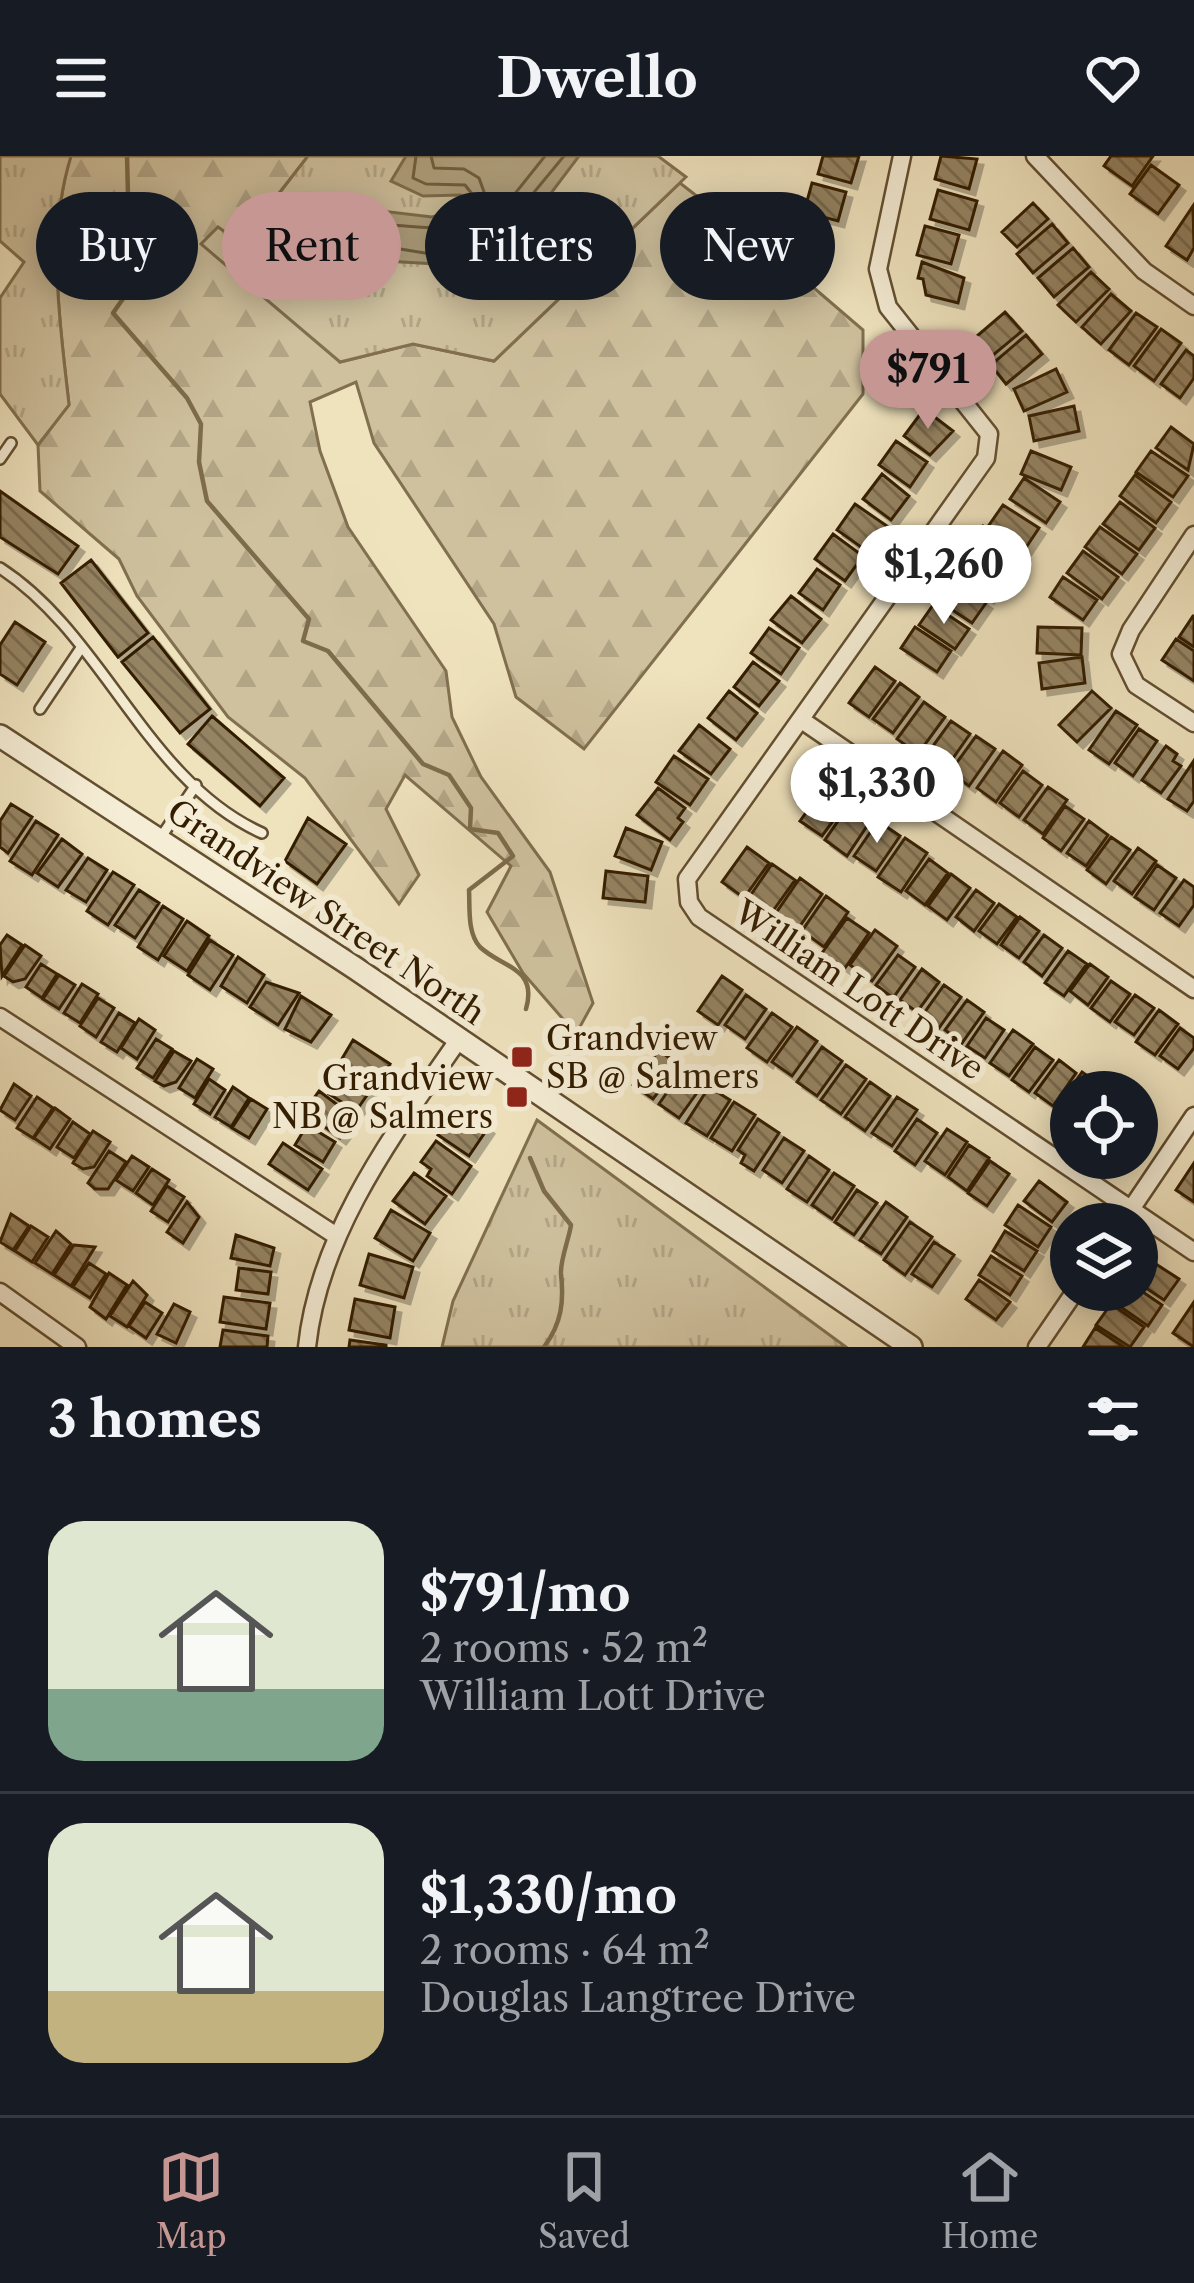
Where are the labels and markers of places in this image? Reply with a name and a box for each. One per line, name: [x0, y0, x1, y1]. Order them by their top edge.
pin: $791: [857, 330, 999, 432]
pin: $1,260: [846, 525, 1042, 627]
pin: $1,330: [779, 744, 975, 846]
place label: Grandview SB @ Salmers: [546, 1018, 759, 1097]
marker: Grandview SB @ Salmers: [509, 1044, 535, 1070]
place label: Grandview NB @ Salmers: [272, 1058, 494, 1137]
marker: Grandview NB @ Salmers: [504, 1084, 530, 1110]

